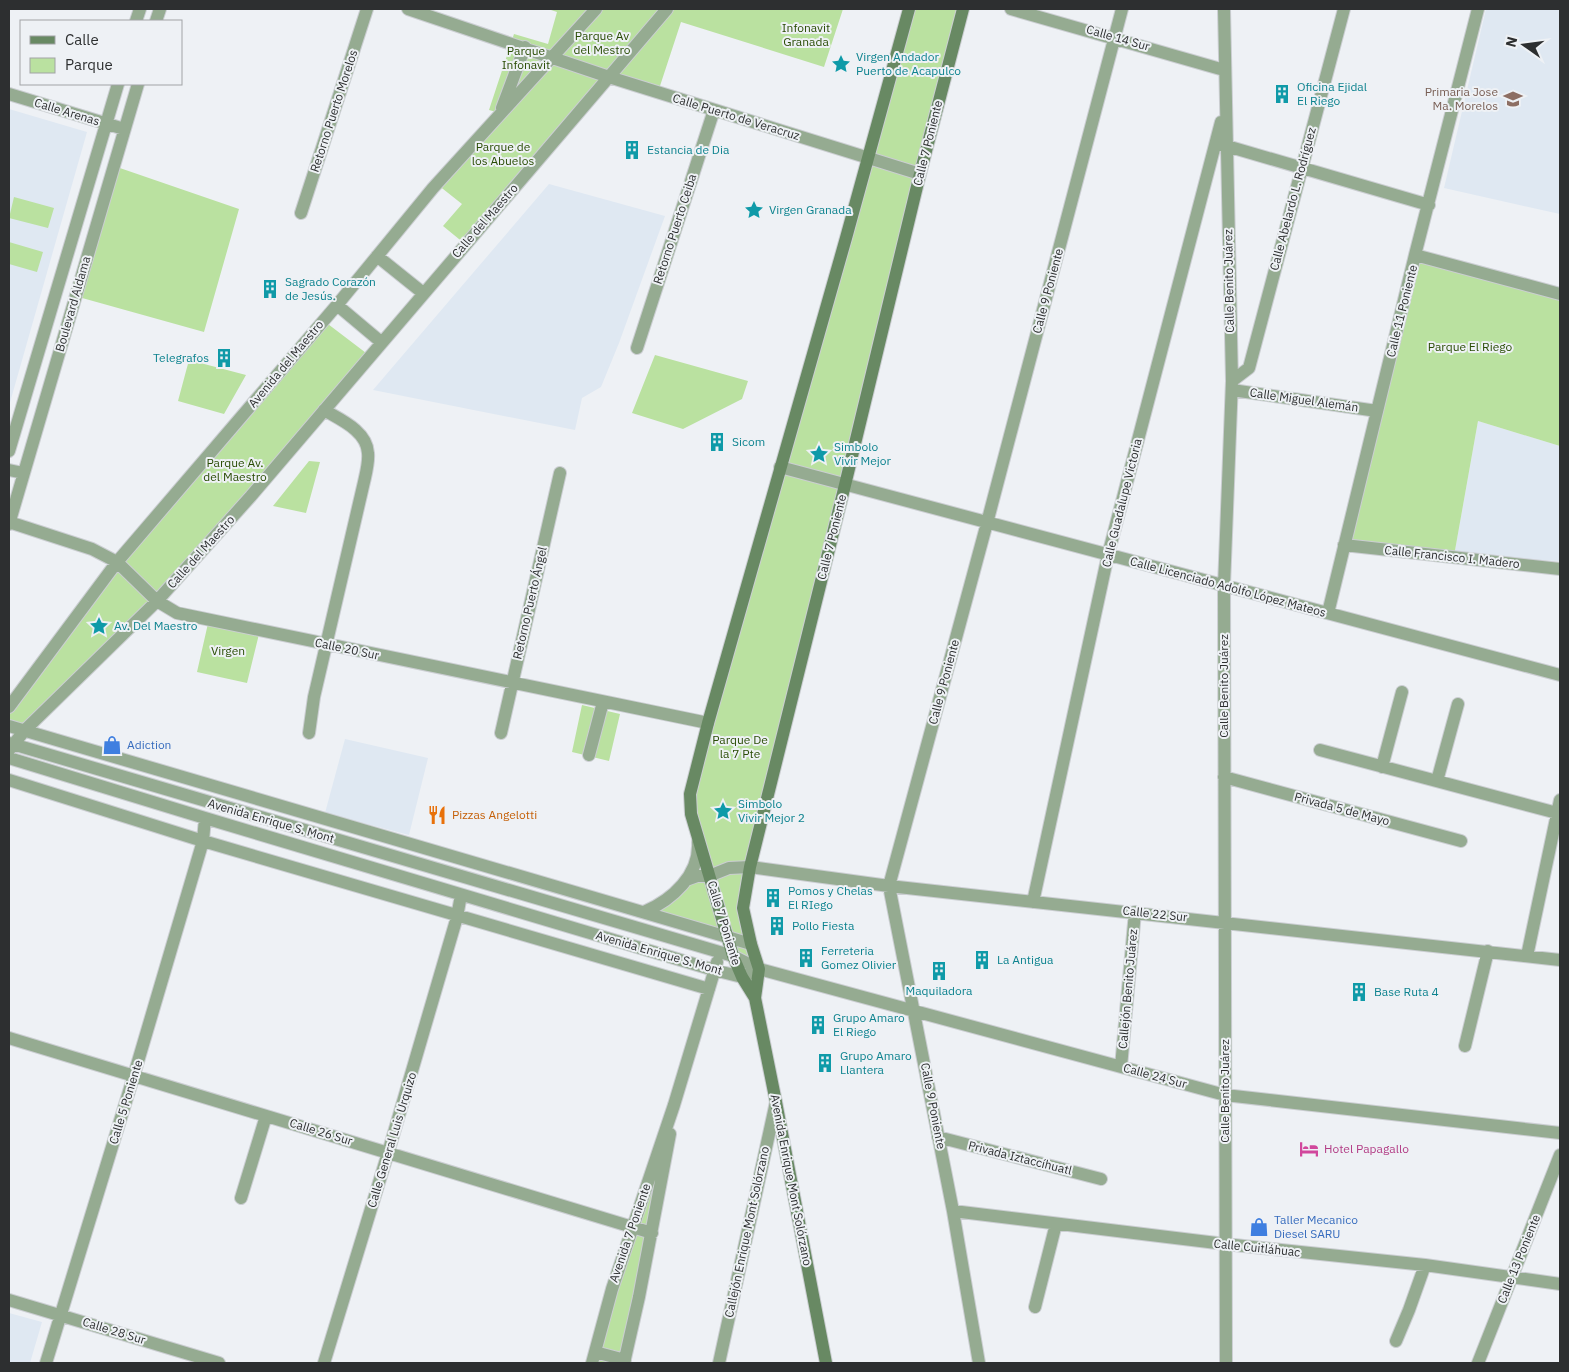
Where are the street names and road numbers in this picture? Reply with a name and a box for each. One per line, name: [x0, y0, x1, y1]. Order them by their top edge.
street label: Calle 14 Sur: [1085, 21, 1152, 54]
street label: Retorno Puerto Morelos: [307, 48, 360, 174]
street label: Calle Puerto de Veracruz: [671, 90, 802, 143]
street label: Calle Arenas: [33, 94, 102, 129]
street label: Calle 7 Poniente: [910, 98, 945, 187]
street label: Calle Abelardo L. Rodríguez: [1266, 125, 1319, 272]
street label: Retorno Puerto Ceiba: [650, 171, 700, 286]
street label: Calle del Maestro: [448, 180, 521, 261]
street label: Calle Benito Juárez: [1220, 229, 1237, 333]
street label: Calle 9 Poniente: [1029, 246, 1066, 335]
street label: Boulevard Aldama: [52, 254, 93, 353]
street label: Calle 11 Poniente: [1383, 263, 1420, 359]
street label: Avenida del Maestro: [245, 317, 327, 410]
street label: Calle Miguel Alemán: [1249, 384, 1359, 415]
street label: Calle Guadalupe Victoria: [1098, 436, 1145, 569]
street label: Calle 7 Poniente: [814, 492, 849, 581]
street label: Calle del Maestro: [164, 512, 238, 591]
street label: Calle Francisco I. Madero: [1384, 542, 1521, 571]
street label: Retorno Puerto Ángel: [509, 545, 550, 661]
street label: Calle Licenciado Adolfo López Mateos: [1129, 553, 1328, 620]
street label: Calle 20 Sur: [314, 634, 381, 663]
street label: Calle Benito Juárez: [1216, 634, 1231, 738]
street label: Calle 9 Poniente: [925, 637, 962, 726]
street label: Privada 5 de Mayo: [1293, 789, 1392, 829]
street label: Avenida Enrique S. Mont: [206, 795, 336, 846]
street label: Calle 7 Poniente: [705, 879, 745, 967]
street label: Calle 22 Sur: [1122, 903, 1189, 924]
street label: Avenida Enrique S. Mont: [594, 927, 724, 978]
street label: Callejón Benito Juárez: [1115, 928, 1140, 1049]
street label: Calle Benito Juárez: [1217, 1039, 1232, 1143]
street label: Calle 5 Poniente: [106, 1057, 146, 1146]
street label: Calle 24 Sur: [1122, 1060, 1189, 1091]
street label: Calle 9 Poniente: [918, 1062, 949, 1151]
street label: Calle General Luis Urquizo: [364, 1070, 419, 1209]
street label: Avenida Enrique Mont Solórzano: [768, 1093, 816, 1267]
street label: Calle 26 Sur: [288, 1115, 355, 1148]
street label: Privada Iztaccíhuatl: [967, 1137, 1074, 1178]
street label: Callejón Enrique Mont Solórzano: [721, 1145, 772, 1319]
street label: Avenida 7 Poniente: [606, 1181, 654, 1284]
street label: Calle 13 Poniente: [1494, 1212, 1543, 1306]
street label: Calle Cuitláhuac: [1213, 1235, 1301, 1260]
street label: Calle 28 Sur: [81, 1314, 148, 1347]

